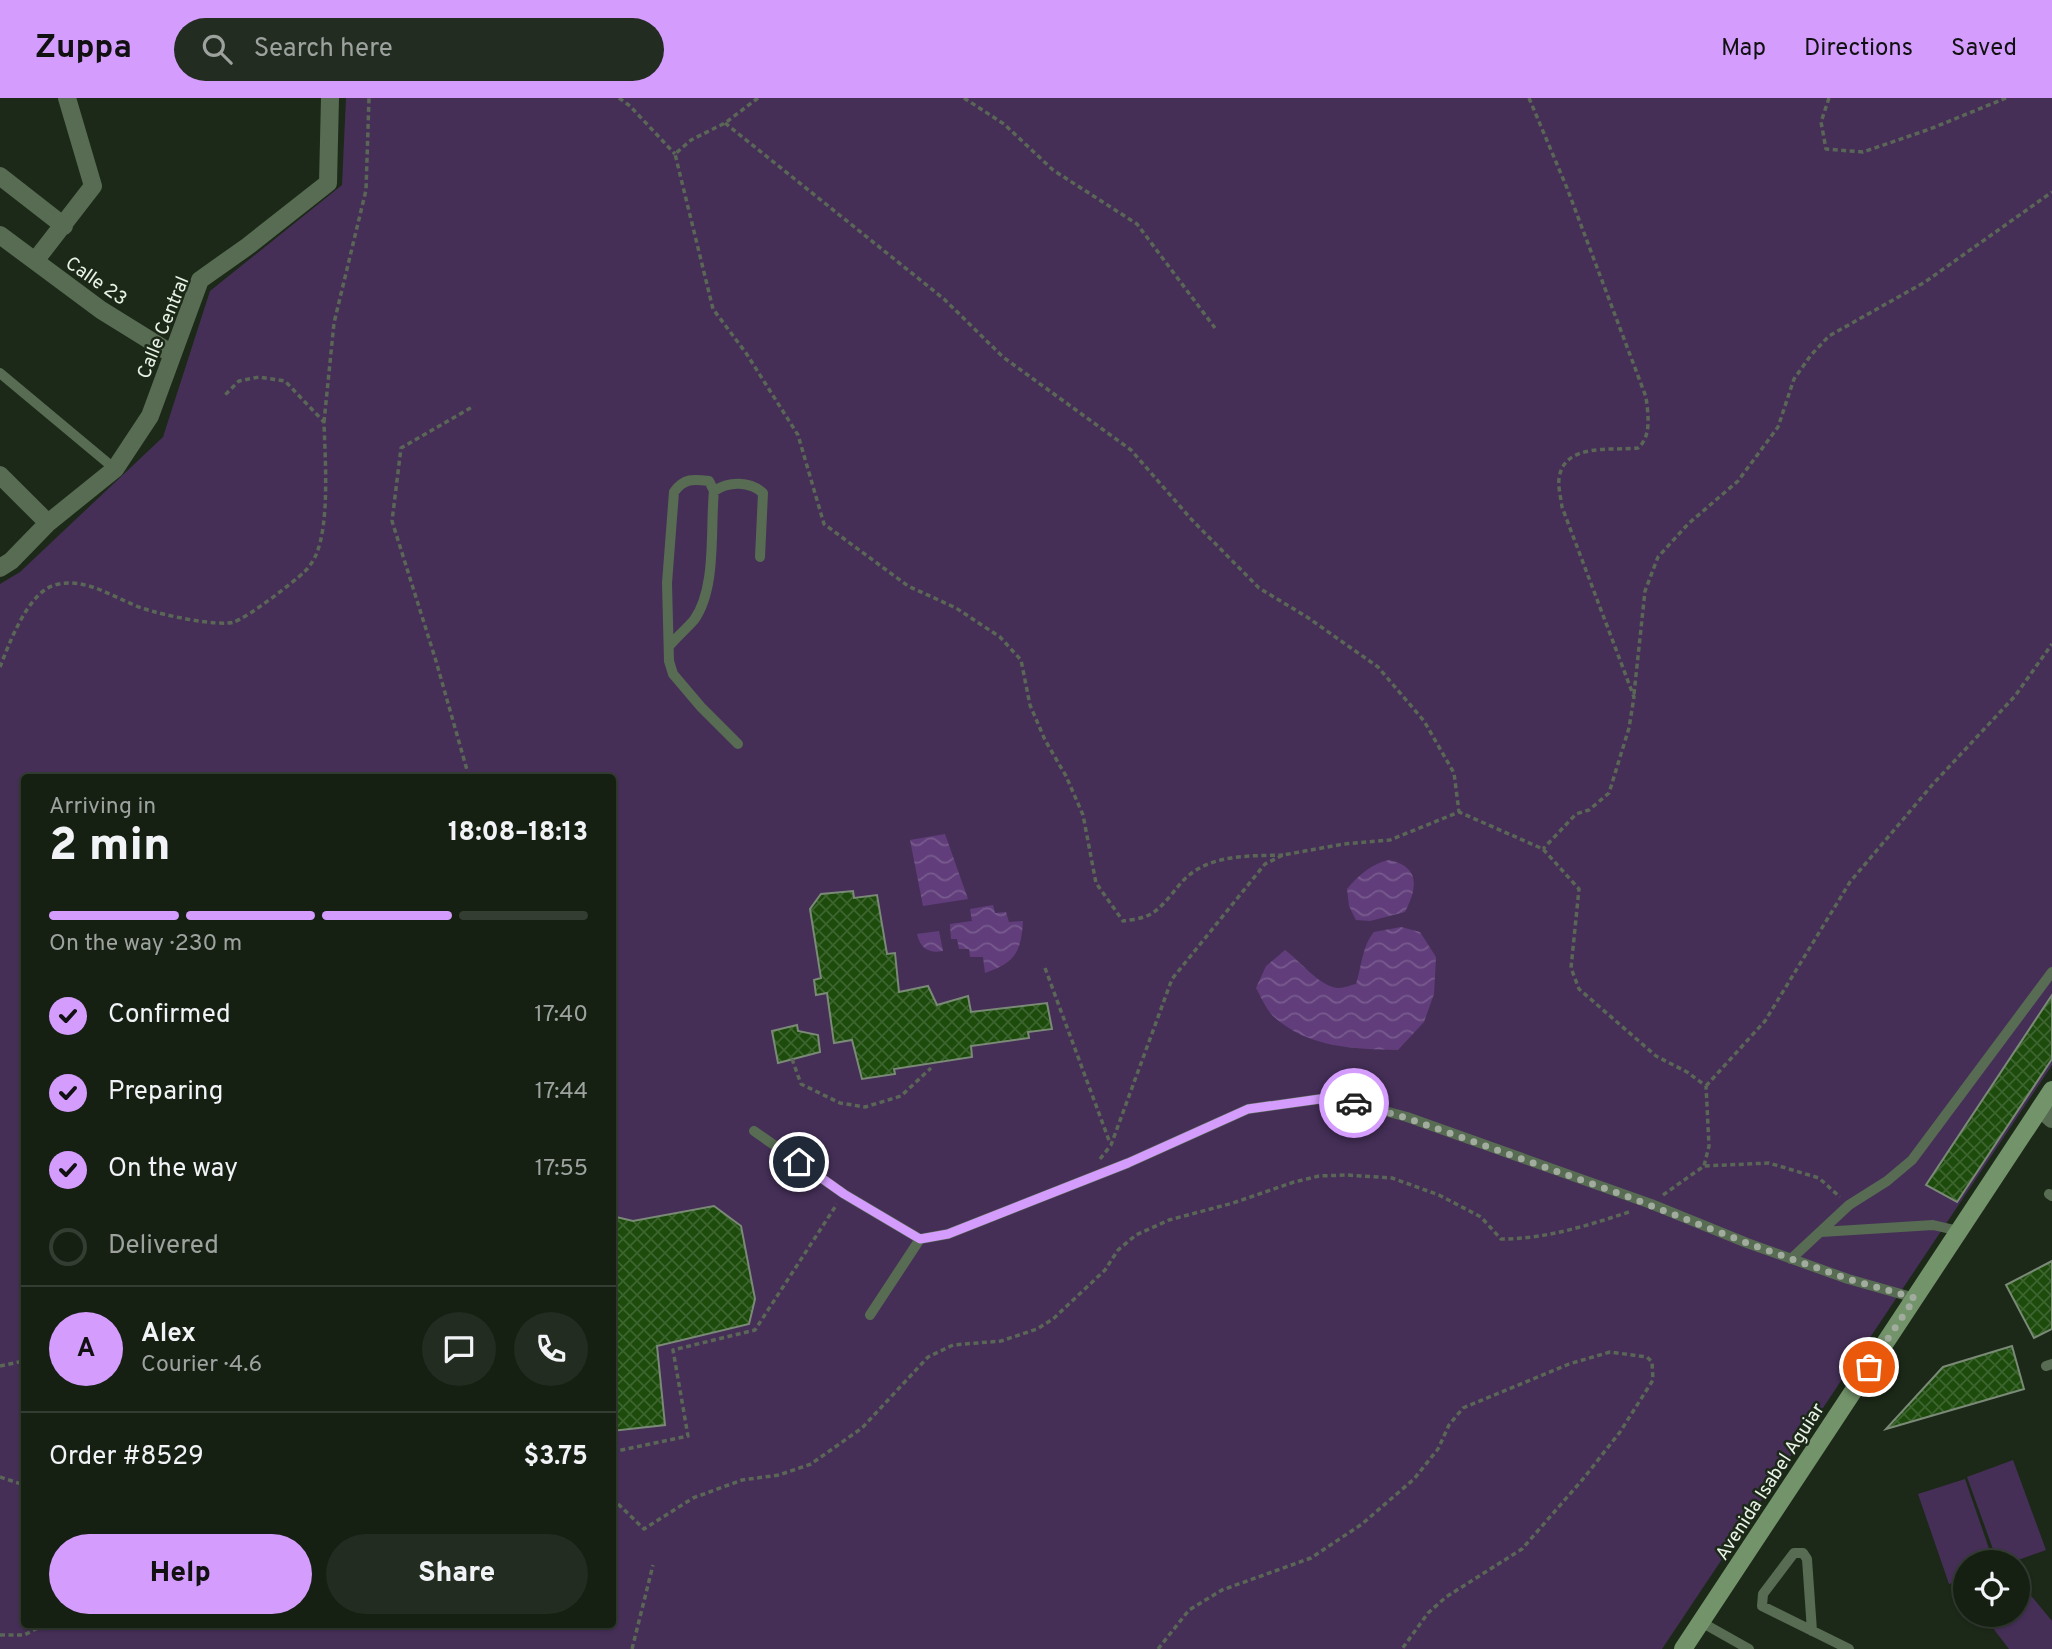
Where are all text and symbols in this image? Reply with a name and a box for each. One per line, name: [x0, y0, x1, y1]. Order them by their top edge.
search box: [174, 18, 664, 81]
text: Zuppa: [35, 28, 132, 70]
icon: search: [198, 30, 236, 68]
text: Search here: [254, 33, 393, 66]
text: Map: [1721, 34, 1766, 64]
text: Directions: [1804, 34, 1913, 64]
text: Saved: [1951, 34, 2017, 64]
street label: Calle 23: [60, 252, 131, 312]
street label: Calle Central: [132, 273, 195, 383]
text: Arriving in: [49, 793, 156, 822]
text: 18:08–18:13: [448, 817, 588, 850]
text: 2 min: [49, 818, 171, 877]
text: On the way · 230 m: [49, 930, 242, 959]
icon: check: [49, 997, 87, 1035]
text: Confirmed: [108, 999, 231, 1032]
text: 17:40: [534, 1001, 588, 1030]
courier: [1319, 1068, 1389, 1138]
icon: check: [49, 1074, 87, 1112]
text: Preparing: [108, 1076, 223, 1109]
text: 17:44: [535, 1078, 588, 1107]
icon: car: [1335, 1084, 1373, 1122]
pin: [769, 1132, 829, 1192]
icon: home: [780, 1143, 818, 1181]
icon: check: [49, 1151, 87, 1189]
text: On the way: [108, 1153, 238, 1186]
text: 17:55: [535, 1155, 588, 1184]
text: Delivered: [108, 1230, 219, 1263]
button: chat: [422, 1312, 496, 1386]
button: phone: [514, 1312, 588, 1386]
text: Alex: [141, 1318, 196, 1351]
text: A: [77, 1333, 95, 1366]
pin: [1839, 1337, 1899, 1397]
icon: bag: [1850, 1348, 1888, 1386]
text: Courier · 4.6: [141, 1351, 262, 1380]
street label: Avenida Isabel Aguiar: [1711, 1398, 1831, 1565]
text: Order #8529: [49, 1441, 204, 1474]
text: $3.75: [523, 1441, 588, 1474]
button: Help: [49, 1534, 312, 1614]
button: Share: [326, 1534, 588, 1614]
map controls: [1953, 1550, 2030, 1627]
button: locate: [1953, 1550, 2030, 1627]

